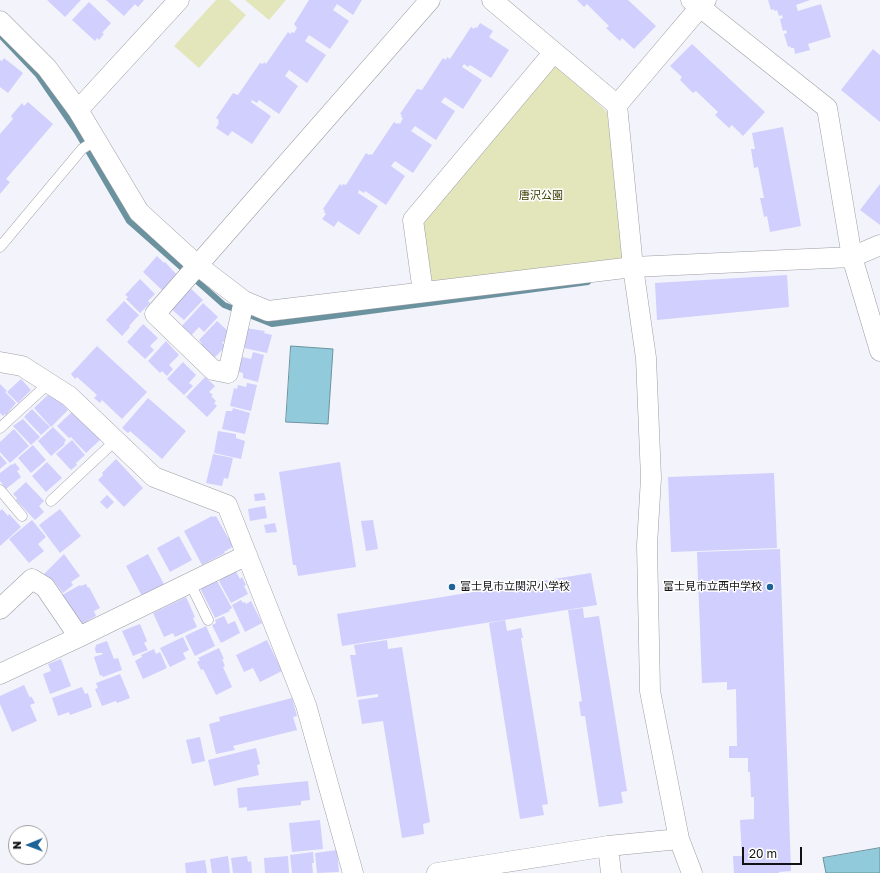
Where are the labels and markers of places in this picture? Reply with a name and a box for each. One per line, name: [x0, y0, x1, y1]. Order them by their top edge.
place label: 富士見市立関沢小学校: [460, 580, 570, 594]
place label: 富士見市立西中学校: [663, 580, 762, 594]
marker: 富士見市立関沢小学校: [447, 582, 457, 592]
marker: 富士見市立西中学校: [765, 582, 775, 592]

